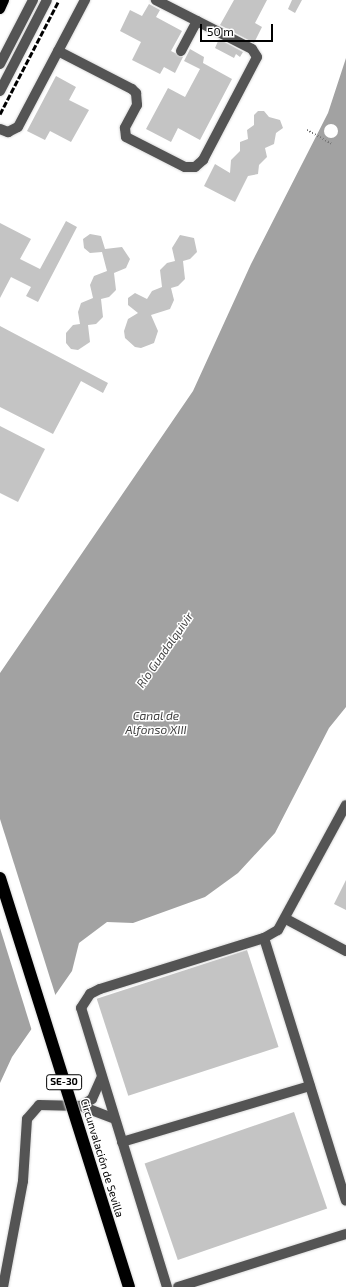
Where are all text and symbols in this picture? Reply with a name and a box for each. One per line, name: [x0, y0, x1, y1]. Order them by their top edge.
scale bar: [202, 16, 275, 42]
text: 50 m: [207, 24, 234, 38]
water label: Río Guadalquivir: [134, 609, 196, 691]
water label: Canal de Alfonso XIII: [125, 709, 187, 737]
road number: SE-30: [46, 1074, 82, 1090]
street label: Circunvalación de Sevilla: [78, 1097, 126, 1219]

